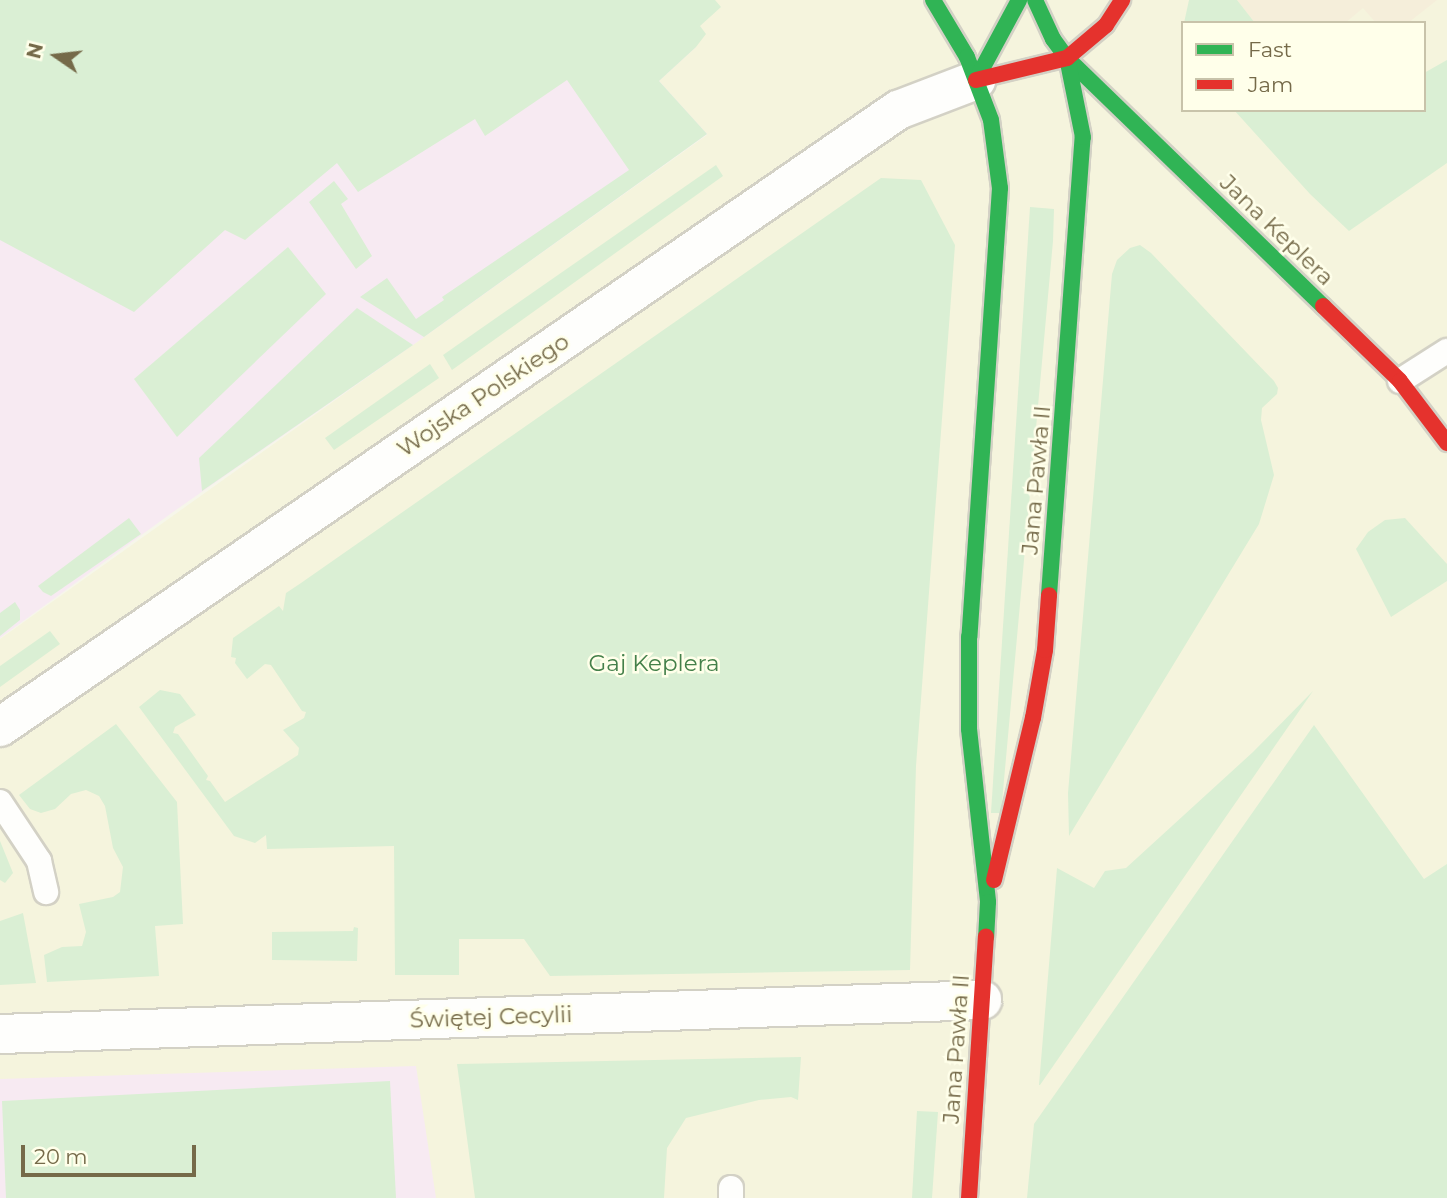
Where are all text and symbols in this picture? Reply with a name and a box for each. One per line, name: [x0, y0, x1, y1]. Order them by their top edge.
north arrow: [21, 21, 91, 91]
legend: [1181, 21, 1426, 112]
text: Fast: [1248, 37, 1292, 62]
text: N: [22, 41, 48, 61]
text: Jam: [1248, 72, 1293, 97]
street label: Jana Keplera: [1214, 169, 1340, 291]
street label: Wojska Polskiego: [392, 327, 574, 463]
street label: Jana Pawła II: [1016, 404, 1056, 556]
park label: Gaj Keplera: [589, 649, 719, 677]
street label: Jana Pawła II: [937, 973, 975, 1125]
street label: Świętej Cecylii: [409, 1000, 573, 1034]
scale bar: [24, 1132, 200, 1176]
text: 20 m: [34, 1144, 88, 1169]

